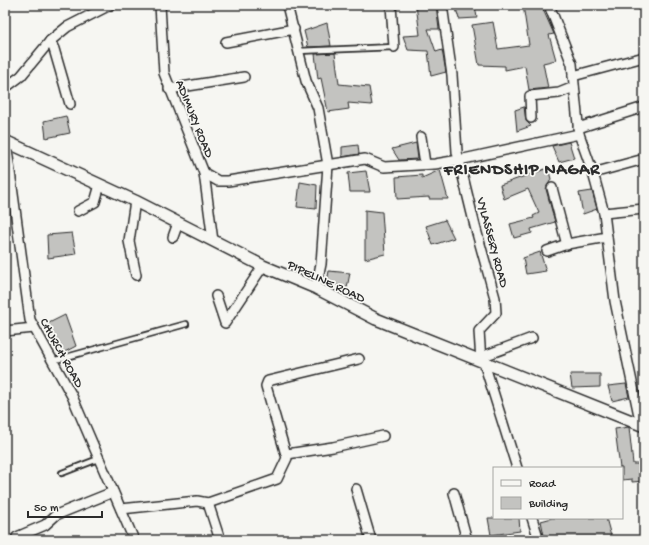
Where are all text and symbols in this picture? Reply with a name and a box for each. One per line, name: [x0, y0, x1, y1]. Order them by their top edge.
street label: ADIMURY ROAD: [171, 78, 216, 160]
district label: FRIENDSHIP NAGAR: [443, 161, 600, 181]
street label: VYLASSERY ROAD: [472, 195, 511, 290]
street label: PIPELINE ROAD: [284, 257, 368, 307]
street label: CHURCH ROAD: [36, 316, 86, 391]
legend: [493, 467, 623, 519]
text: Road: [529, 478, 556, 492]
scale bar: [28, 493, 102, 519]
text: Building: [528, 498, 568, 512]
text: 50 m: [34, 502, 59, 516]

